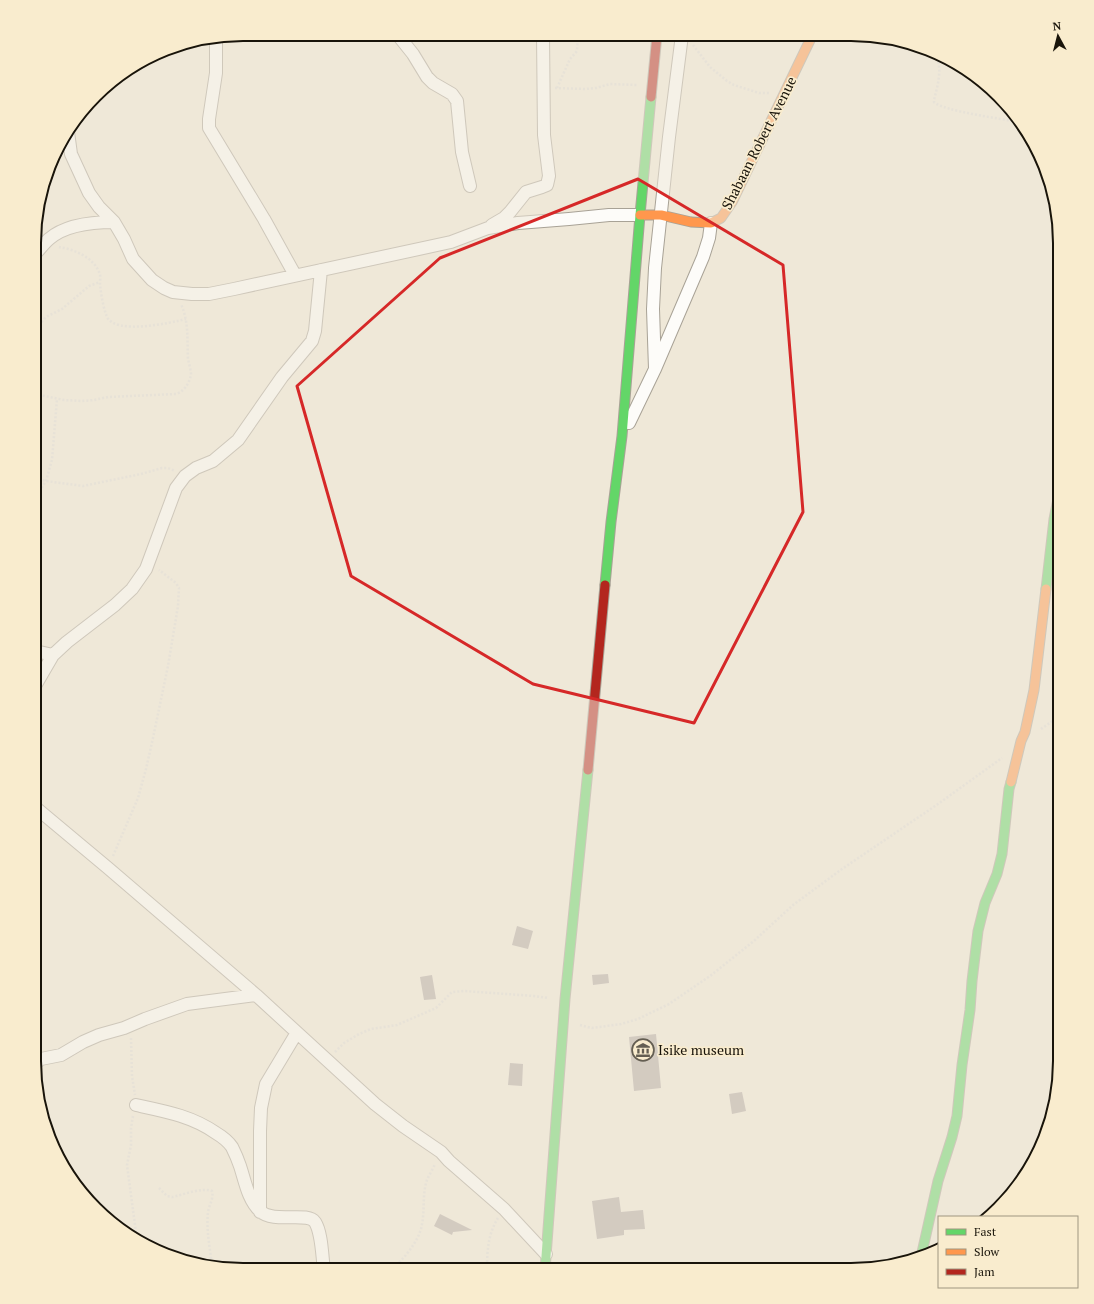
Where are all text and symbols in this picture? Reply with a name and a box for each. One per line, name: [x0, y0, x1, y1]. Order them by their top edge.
north arrow: [1038, 16, 1078, 56]
text: N: [1052, 19, 1062, 34]
street label: Shabaan Robert Avenue: [717, 73, 800, 213]
museum icon: Isike museum: [630, 1037, 656, 1063]
place label: Isike museum: [658, 1040, 744, 1059]
legend: [938, 1216, 1078, 1288]
text: Fast: [974, 1224, 997, 1239]
text: Slow: [974, 1244, 1000, 1259]
text: Jam: [974, 1264, 995, 1279]

